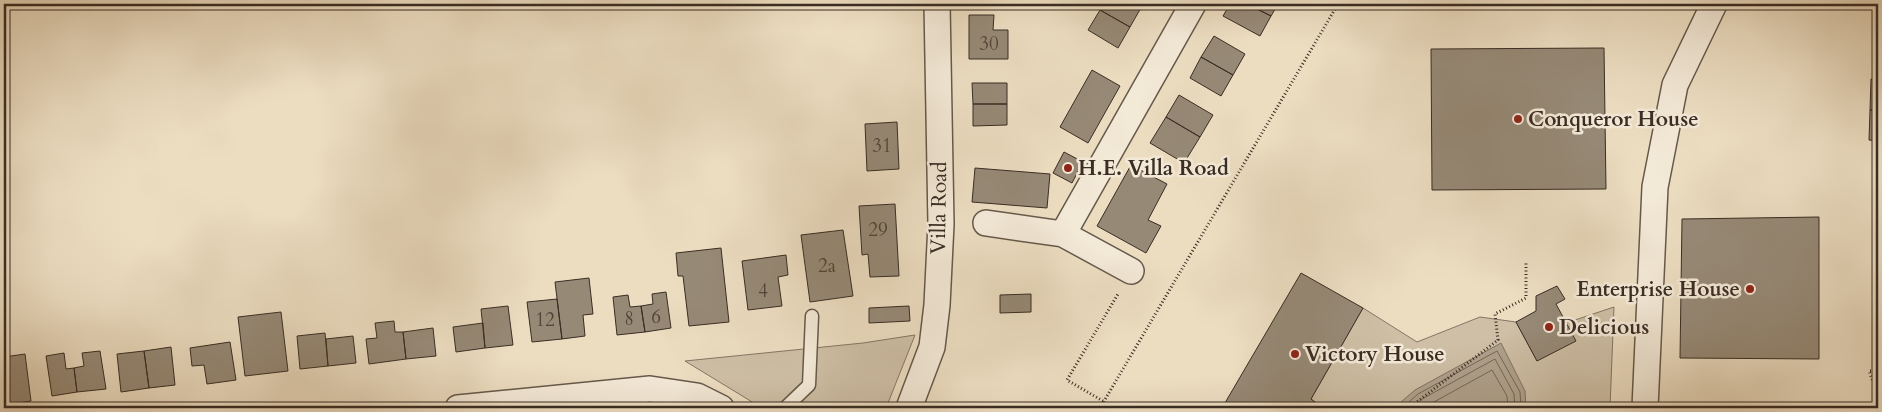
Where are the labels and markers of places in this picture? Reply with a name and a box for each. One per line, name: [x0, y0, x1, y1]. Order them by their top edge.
place label: Conqueror House: [1528, 105, 1699, 134]
marker: Conqueror House: [1512, 113, 1524, 125]
place label: H.E. Villa Road: [1078, 154, 1229, 183]
marker: H.E. Villa Road: [1062, 162, 1074, 174]
place label: Enterprise House: [1576, 275, 1740, 304]
marker: Enterprise House: [1744, 283, 1756, 295]
place label: Delicious: [1559, 313, 1649, 342]
marker: Delicious: [1543, 321, 1555, 333]
place label: Victory House: [1305, 340, 1445, 369]
marker: Victory House: [1289, 348, 1301, 360]

